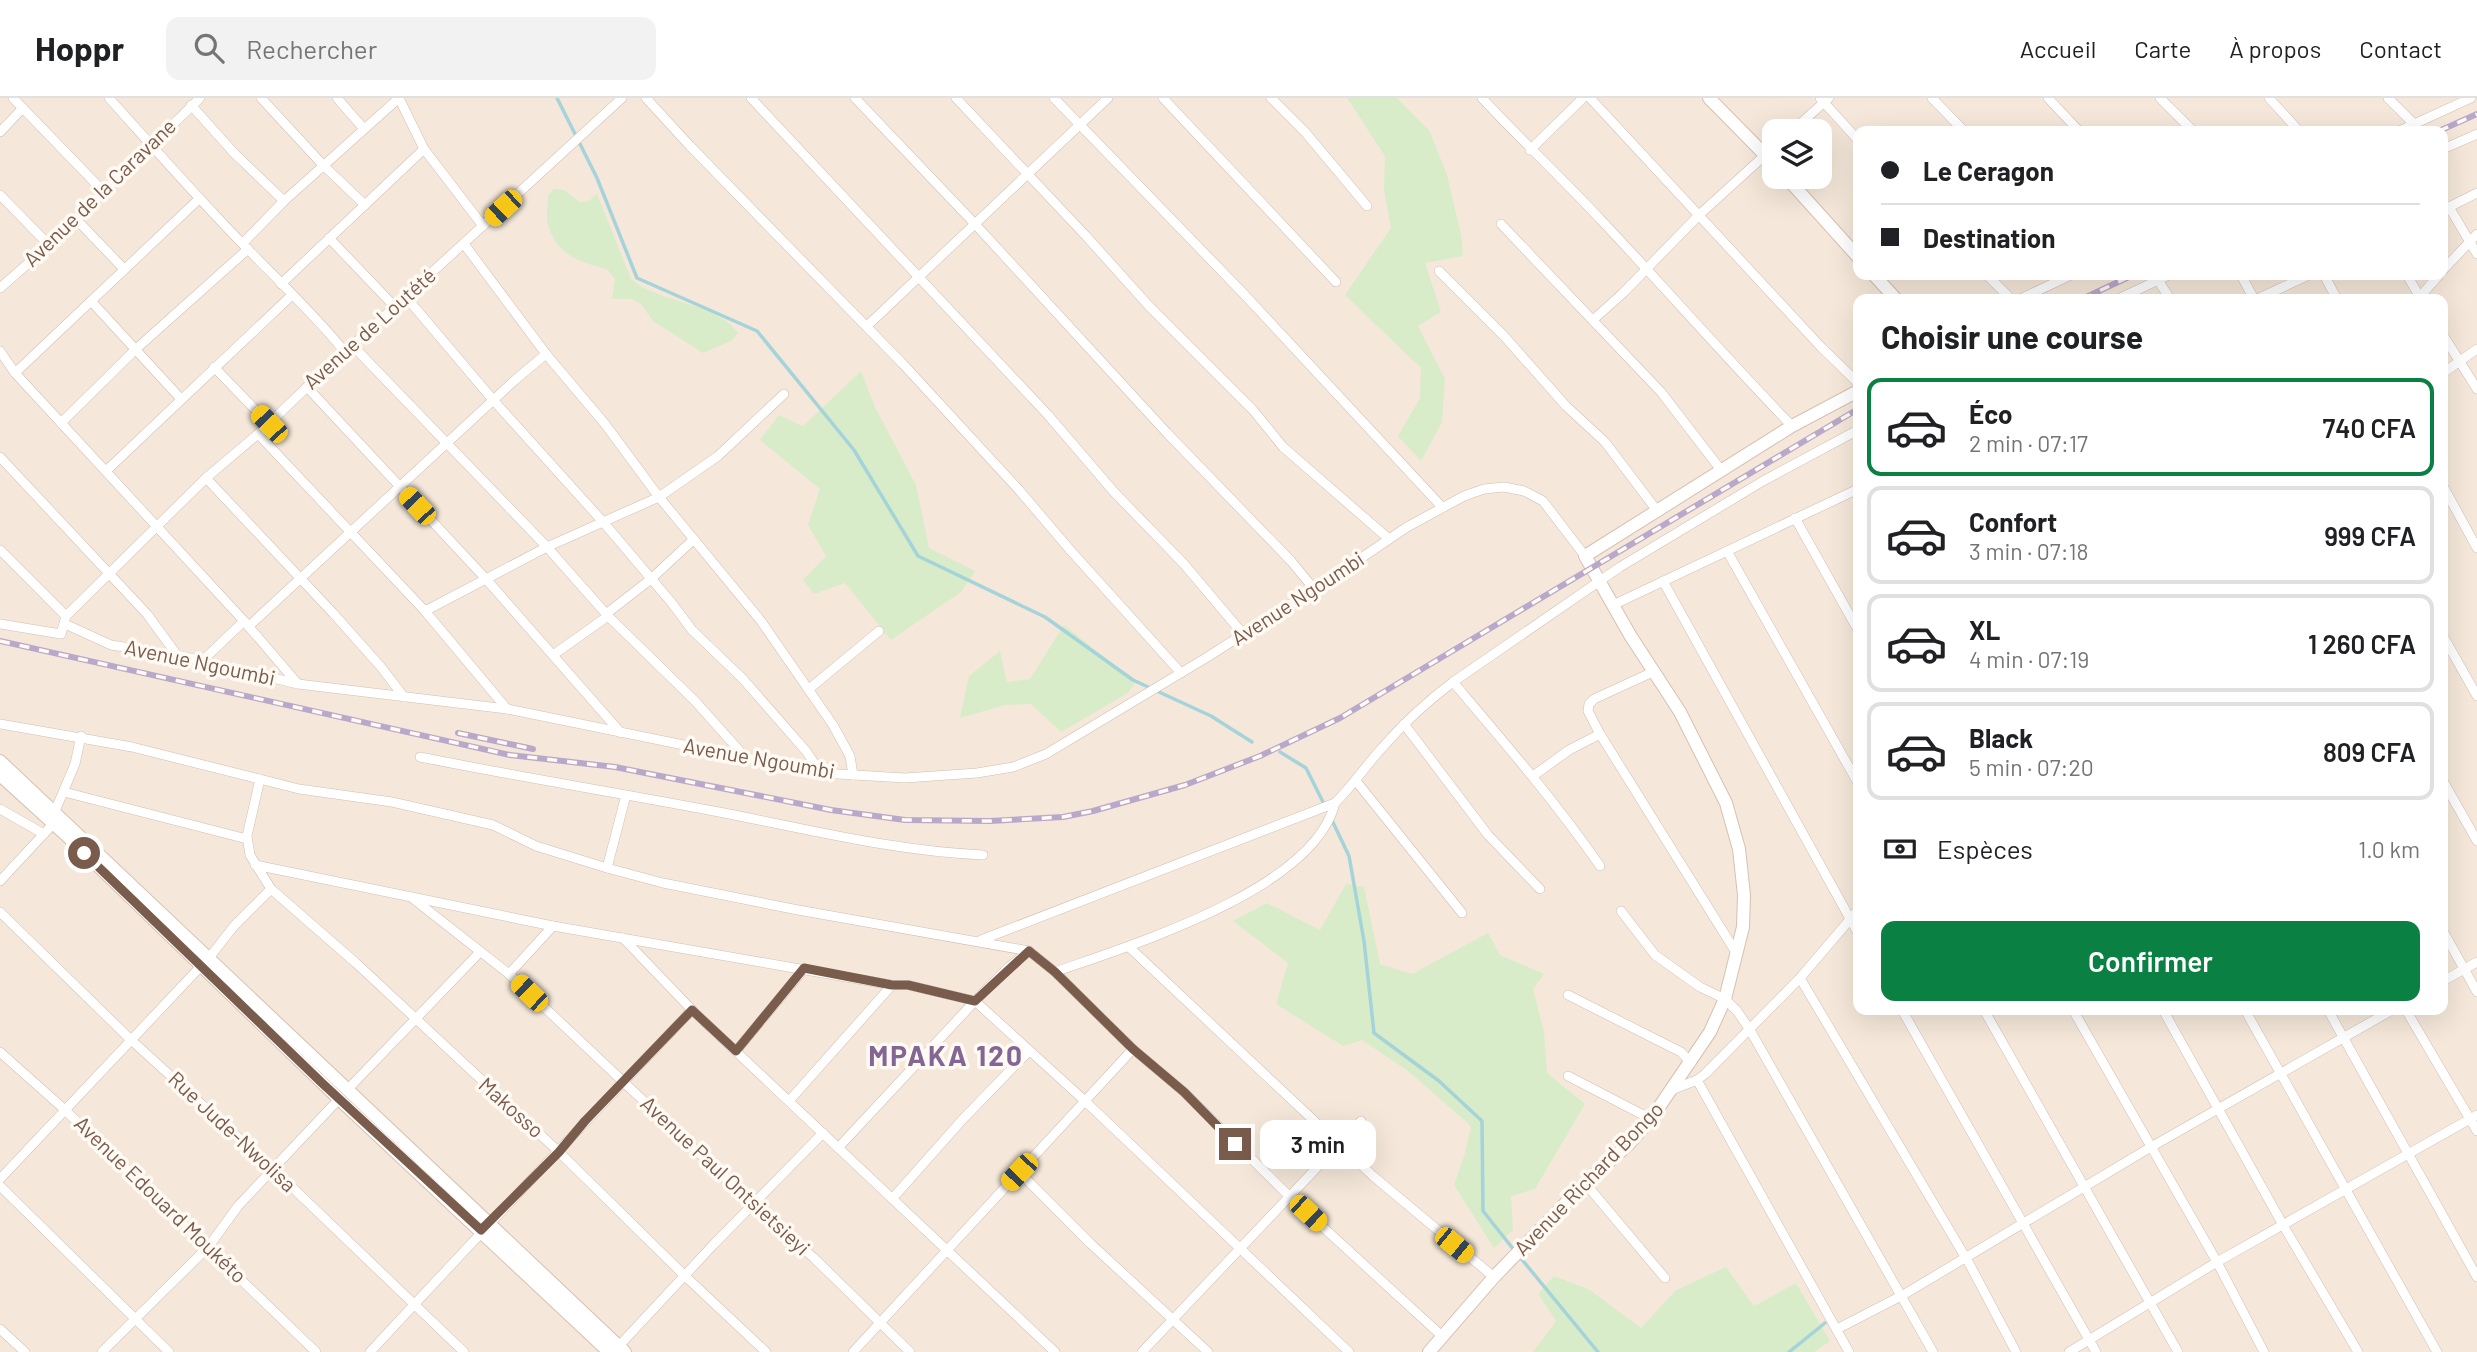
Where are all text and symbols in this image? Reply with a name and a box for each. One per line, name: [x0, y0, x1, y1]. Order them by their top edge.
search box: [166, 17, 656, 80]
text: Hoppr: [35, 28, 124, 68]
icon: search: [190, 29, 228, 67]
text: Rechercher: [246, 33, 377, 64]
text: Accueil: [2020, 34, 2096, 63]
text: Carte: [2134, 34, 2191, 63]
text: À propos: [2229, 34, 2321, 63]
text: Contact: [2359, 34, 2442, 63]
street label: Avenue de la Caravane: [18, 113, 180, 271]
map controls: [1762, 119, 1832, 189]
button: layers: [1762, 119, 1832, 189]
text: Le Ceragon: [1923, 155, 2054, 186]
car: [481, 186, 526, 230]
text: Destination: [1923, 222, 2056, 253]
street label: Avenue de Loutété: [298, 262, 440, 394]
text: Choisir une course: [1881, 317, 2143, 355]
icon: car: [1885, 396, 1948, 459]
text: Éco: [1969, 398, 2012, 429]
car: [247, 401, 292, 447]
text: 740 CFA: [2323, 412, 2416, 443]
text: 2 min · 07:17: [1969, 429, 2088, 457]
car: [395, 483, 440, 529]
icon: car: [1885, 504, 1948, 567]
text: Confort: [1969, 506, 2057, 537]
text: 999 CFA: [2324, 520, 2416, 551]
text: 3 min · 07:18: [1969, 537, 2088, 565]
street label: Avenue Ngoumbi: [1226, 546, 1368, 650]
icon: car: [1885, 612, 1948, 675]
text: XL: [1969, 614, 2000, 645]
text: 1 260 CFA: [2308, 628, 2416, 659]
street label: Avenue Ngoumbi: [123, 633, 278, 690]
text: 4 min · 07:19: [1969, 645, 2089, 673]
icon: car: [1885, 720, 1948, 783]
text: Black: [1969, 722, 2033, 753]
street label: Avenue Ngoumbi: [682, 732, 837, 783]
text: 809 CFA: [2323, 736, 2416, 767]
text: 5 min · 07:20: [1969, 753, 2094, 781]
icon: cash: [1881, 830, 1919, 868]
text: Espèces: [1937, 833, 2033, 864]
text: 1.0 km: [2358, 835, 2420, 863]
route start: [68, 837, 100, 869]
button: Confirmer: [1881, 921, 2420, 1001]
car: [507, 971, 552, 1015]
district label: MPAKA 120: [868, 1038, 1024, 1072]
street label: Rue Jude-Nwolisa: [164, 1065, 302, 1196]
street label: Makosso: [474, 1071, 550, 1142]
street label: Avenue Paul Ontsietsieyi: [636, 1090, 816, 1260]
street label: Avenue Richard Bongo: [1508, 1096, 1668, 1260]
street label: Avenue Edouard Moukéto: [70, 1110, 252, 1288]
callout: 3 min: [1260, 1119, 1375, 1168]
route end: [1219, 1128, 1251, 1160]
text: 3 min: [1291, 1130, 1345, 1158]
car: [997, 1149, 1042, 1195]
car: [1286, 1191, 1331, 1235]
car: [1432, 1224, 1477, 1266]

